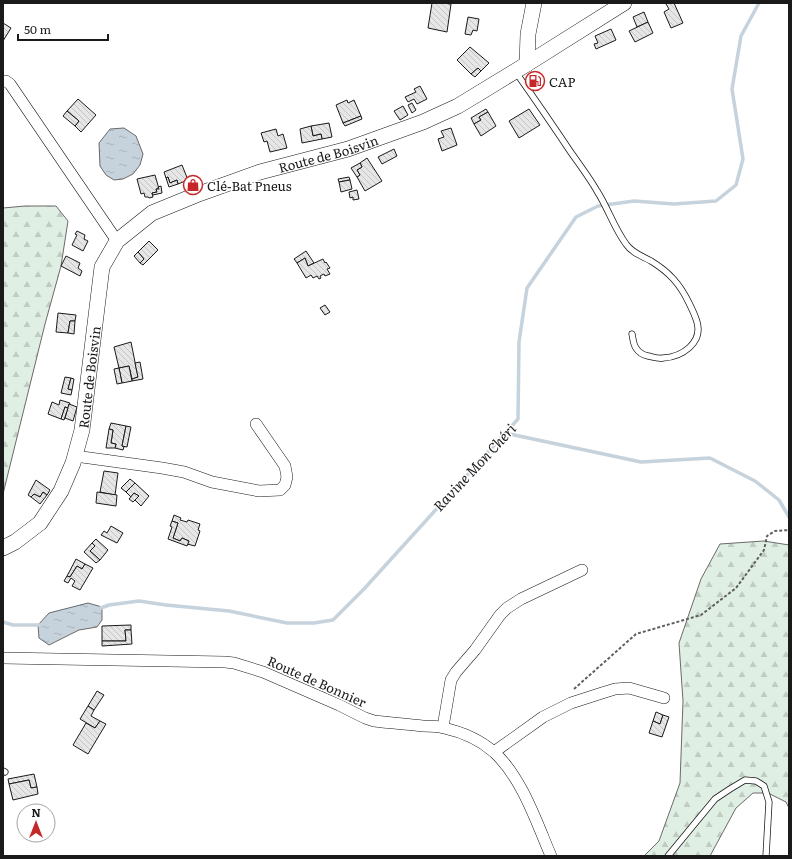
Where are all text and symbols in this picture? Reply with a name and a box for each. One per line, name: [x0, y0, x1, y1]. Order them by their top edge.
scale bar: [18, 16, 108, 42]
text: 50 m: [24, 20, 51, 38]
fuel station icon: CAP: [524, 70, 546, 92]
place label: CAP: [549, 72, 575, 91]
street label: Route de Boisvin: [276, 129, 381, 176]
shop icon: Clé-Bat Pneus: [182, 174, 204, 196]
place label: Clé-Bat Pneus: [207, 176, 292, 195]
street label: Route de Boisvin: [73, 324, 104, 430]
water label: Ravine Mon Chéri: [428, 418, 520, 515]
street label: Route de Bonnier: [265, 651, 370, 712]
north arrow: [16, 803, 56, 843]
text: N: [31, 804, 41, 820]

